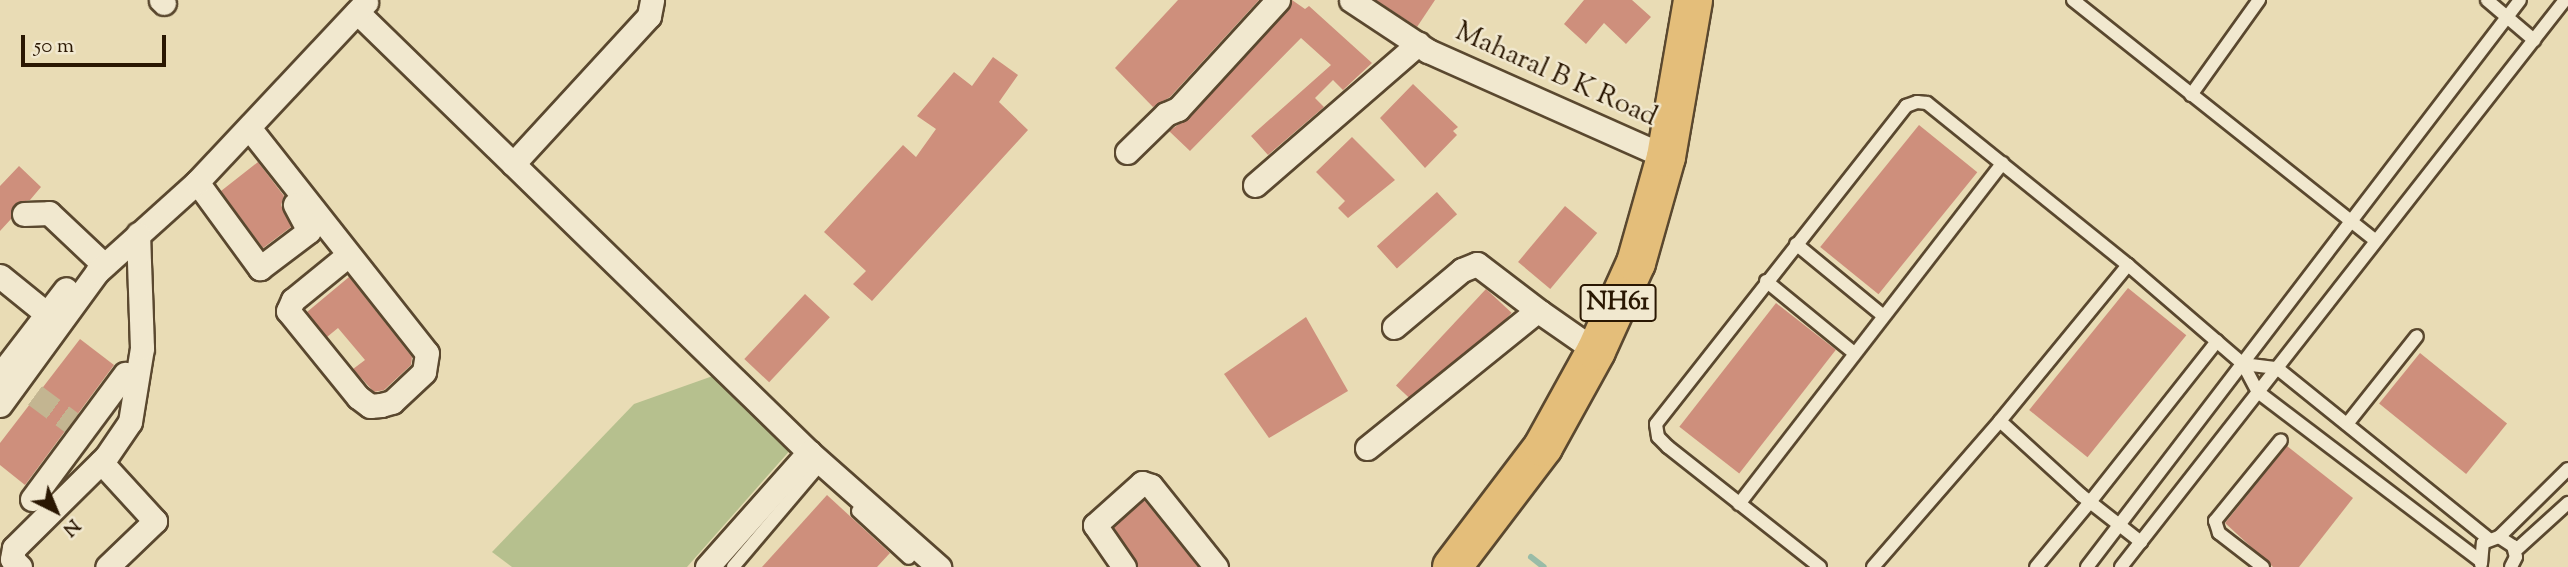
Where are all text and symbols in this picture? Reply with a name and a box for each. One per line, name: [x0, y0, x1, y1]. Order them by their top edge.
street label: Maharal B K Road: [1450, 15, 1662, 135]
scale bar: [24, 21, 170, 65]
text: 50 m: [34, 32, 74, 62]
road number: NH61: [1580, 280, 1656, 326]
north arrow: [21, 476, 91, 546]
text: N: [56, 512, 85, 542]

